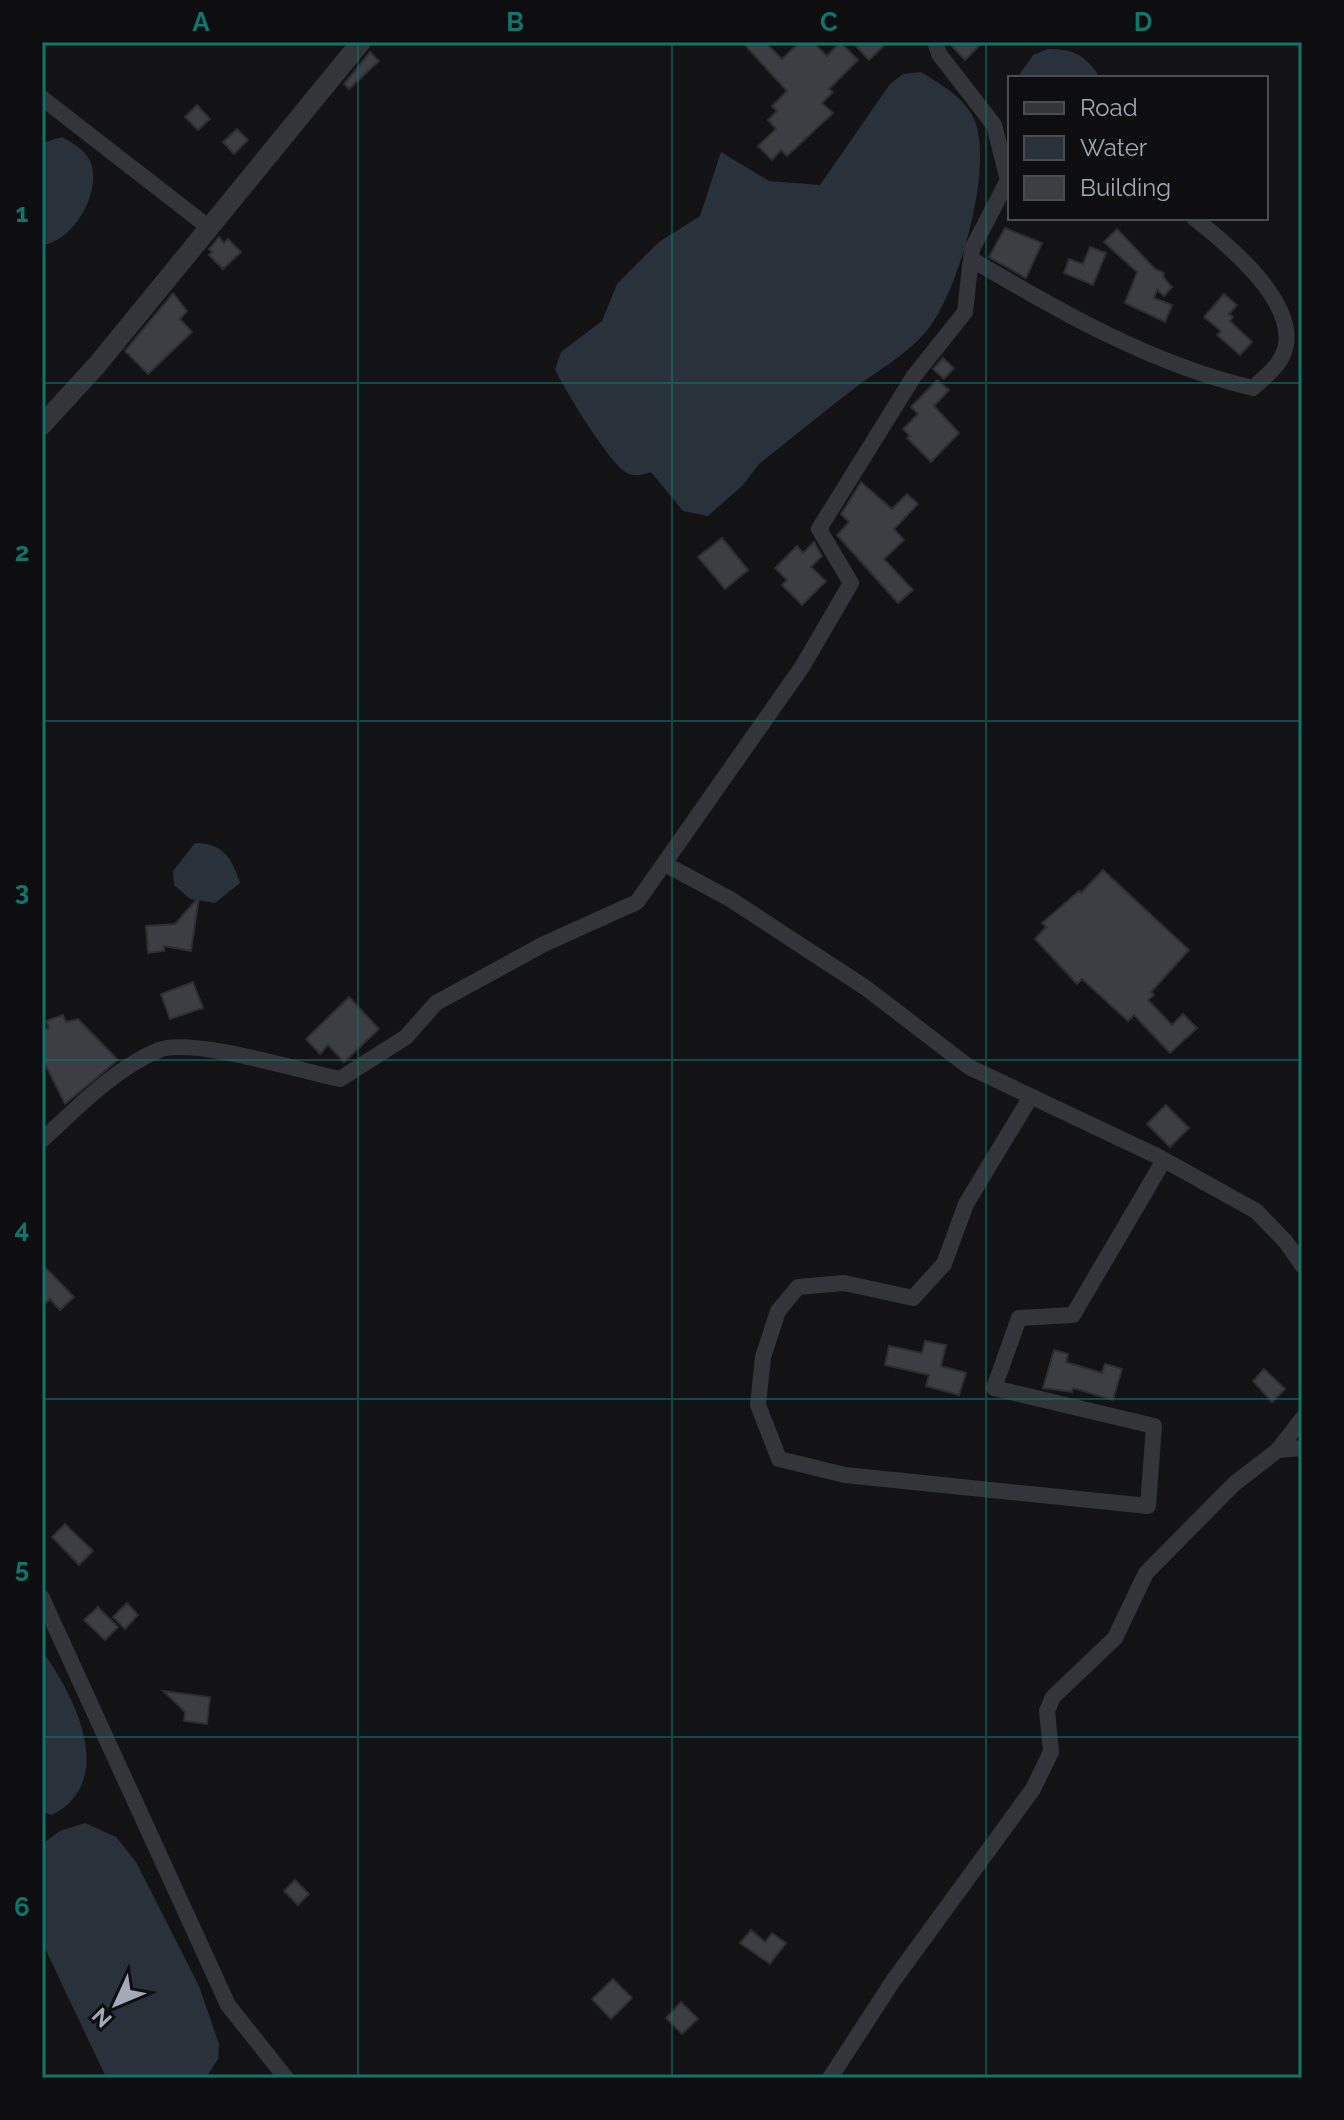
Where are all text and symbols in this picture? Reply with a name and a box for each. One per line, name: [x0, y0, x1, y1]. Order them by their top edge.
text: A: [192, 7, 210, 37]
text: B: [506, 7, 524, 37]
text: C: [820, 7, 838, 37]
text: D: [1134, 7, 1152, 37]
legend: [1008, 76, 1268, 220]
text: Road: [1080, 93, 1138, 122]
text: Water: [1080, 133, 1148, 162]
text: Building: [1080, 173, 1171, 202]
text: 1: [16, 198, 29, 228]
text: 2: [15, 537, 29, 567]
text: 3: [15, 876, 29, 906]
text: 4: [15, 1214, 29, 1244]
text: 5: [15, 1553, 29, 1583]
text: 6: [14, 1892, 30, 1922]
north arrow: [76, 1964, 156, 2044]
text: N: [86, 2003, 117, 2033]

